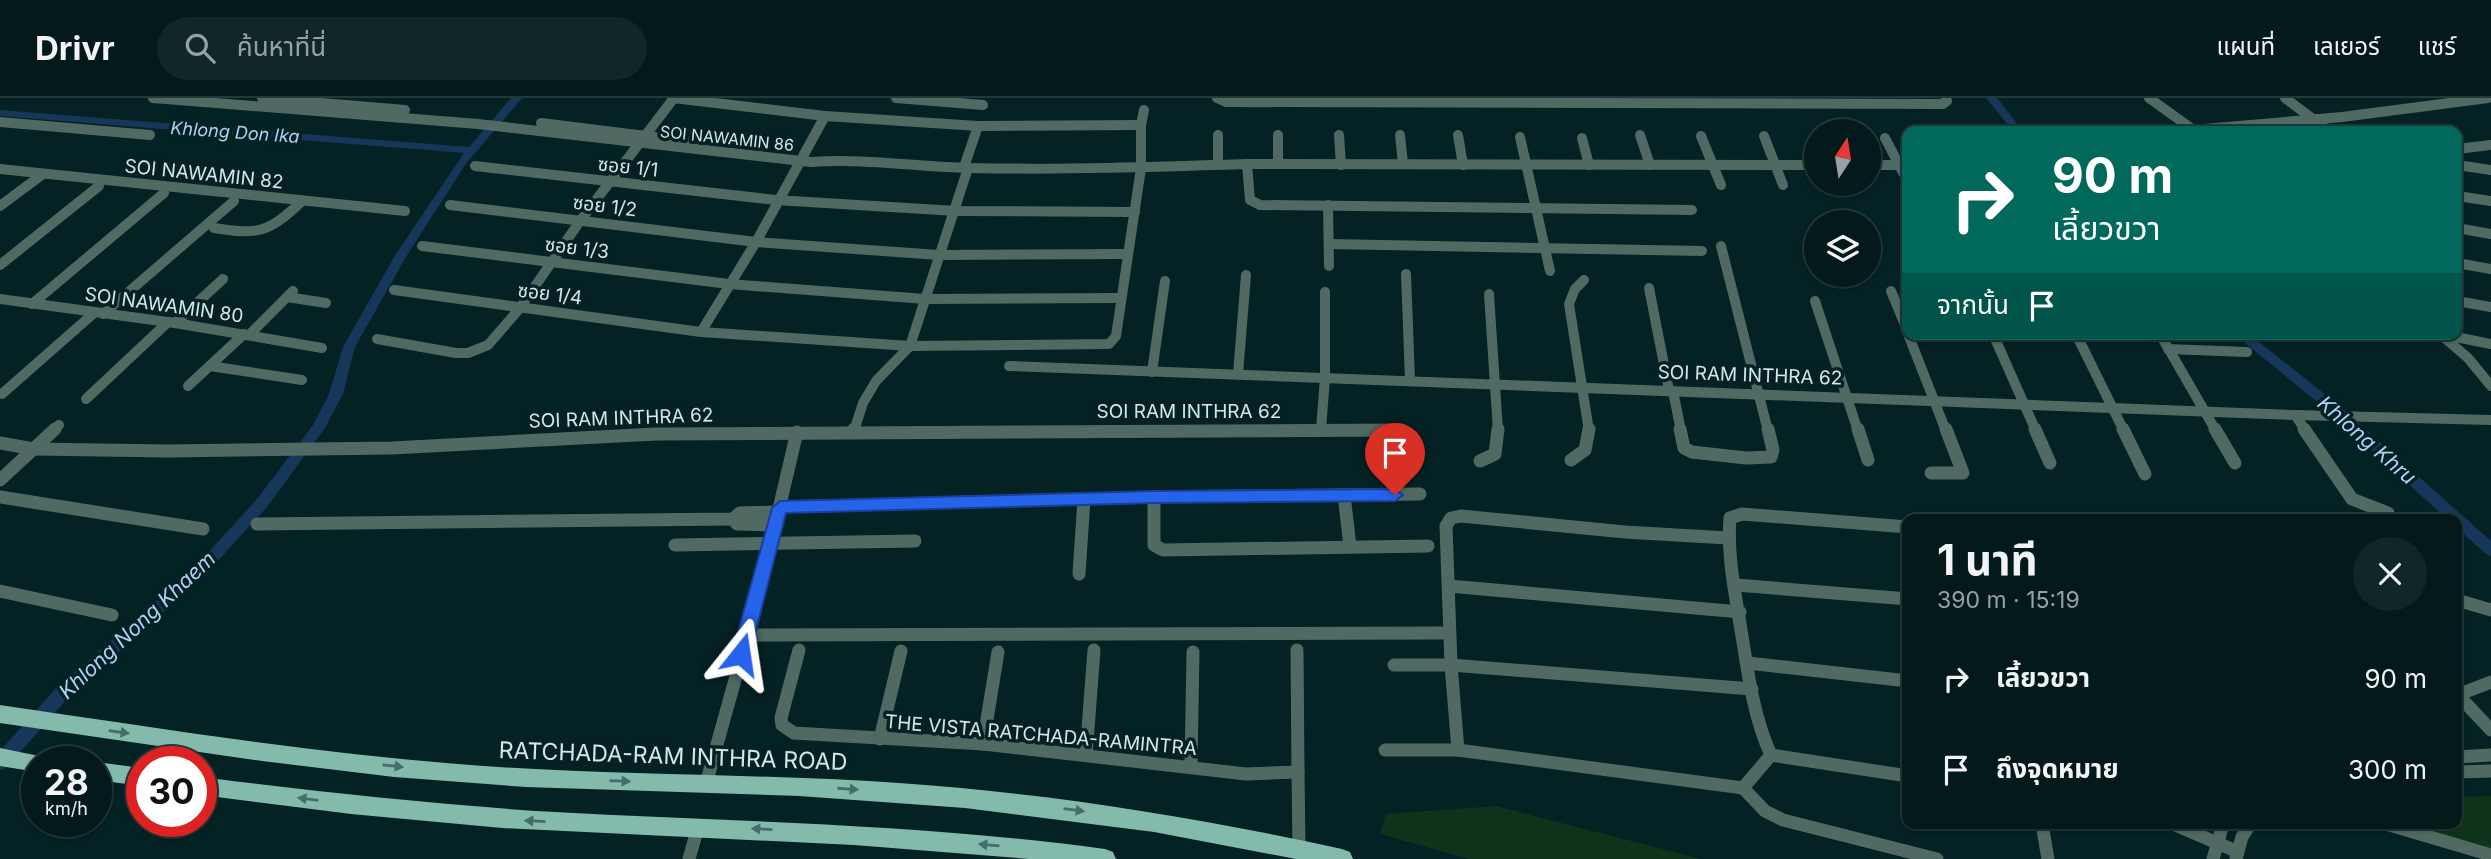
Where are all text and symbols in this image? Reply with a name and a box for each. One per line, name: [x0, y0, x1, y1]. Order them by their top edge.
search box: [157, 17, 647, 80]
text: Drivr: [35, 28, 115, 68]
icon: search: [181, 29, 219, 67]
text: ค้นหาที่นี่: [237, 31, 326, 62]
text: แผนที่: [2217, 32, 2275, 61]
text: เลเยอร์: [2313, 32, 2380, 61]
text: แชร์: [2418, 32, 2456, 61]
water label: Khlong Don Ika: [170, 117, 300, 147]
north arrow: [1804, 119, 1881, 196]
map controls: [1804, 119, 1881, 287]
street label: SOI NAWAMIN 86: [659, 121, 795, 155]
text: 90 m: [2052, 146, 2173, 205]
street label: ซอย 1/1: [597, 152, 659, 182]
street label: SOI NAWAMIN 82: [123, 154, 285, 194]
icon: right: [1937, 154, 2028, 245]
street label: ซอย 1/2: [572, 191, 638, 221]
text: เลี้ยวขวา: [2052, 209, 2160, 248]
button: layers: [1804, 210, 1881, 287]
street label: ซอย 1/3: [544, 233, 610, 263]
street label: ซอย 1/4: [516, 279, 584, 309]
street label: SOI NAWAMIN 80: [83, 282, 245, 328]
icon: arrive: [2023, 287, 2061, 325]
text: จากนั้น: [1937, 289, 2009, 320]
street label: SOI RAM INTHRA 62: [1657, 360, 1843, 390]
water label: Khlong Khru: [2313, 390, 2421, 490]
street label: SOI RAM INTHRA 62: [1097, 400, 1281, 423]
street label: SOI RAM INTHRA 62: [528, 403, 714, 433]
pin: [1365, 423, 1425, 495]
icon: arrive: [1376, 434, 1414, 472]
text: 1 นาที: [1937, 534, 2038, 585]
button: close: [2353, 537, 2427, 611]
water label: Khlong Nong Khaem: [54, 546, 220, 704]
text: 390 m · 15:19: [1937, 586, 2080, 614]
position arrow: [704, 617, 778, 691]
icon: right: [1937, 660, 1975, 698]
text: เลี้ยวขวา: [1996, 662, 2090, 693]
text: 90 m: [2364, 663, 2427, 694]
street label: THE VISTA RATCHADA-RAMINTRA: [884, 710, 1198, 760]
one-way arrow: [108, 726, 130, 737]
street label: RATCHADA-RAM INTHRA ROAD: [498, 736, 848, 776]
speed limit sign: 30: [126, 746, 217, 837]
icon: arrive: [1937, 751, 1975, 789]
text: ถึงจุดหมาย: [1996, 753, 2119, 784]
text: 300 m: [2348, 754, 2427, 785]
text: 28: [44, 761, 89, 803]
one-way arrow: [383, 761, 405, 772]
one-way arrow: [610, 775, 632, 786]
one-way arrow: [837, 784, 859, 795]
one-way arrow: [297, 794, 319, 805]
text: km/h: [45, 798, 88, 819]
one-way arrow: [1063, 805, 1085, 816]
one-way arrow: [523, 815, 545, 826]
one-way arrow: [751, 824, 773, 835]
one-way arrow: [978, 839, 1000, 850]

